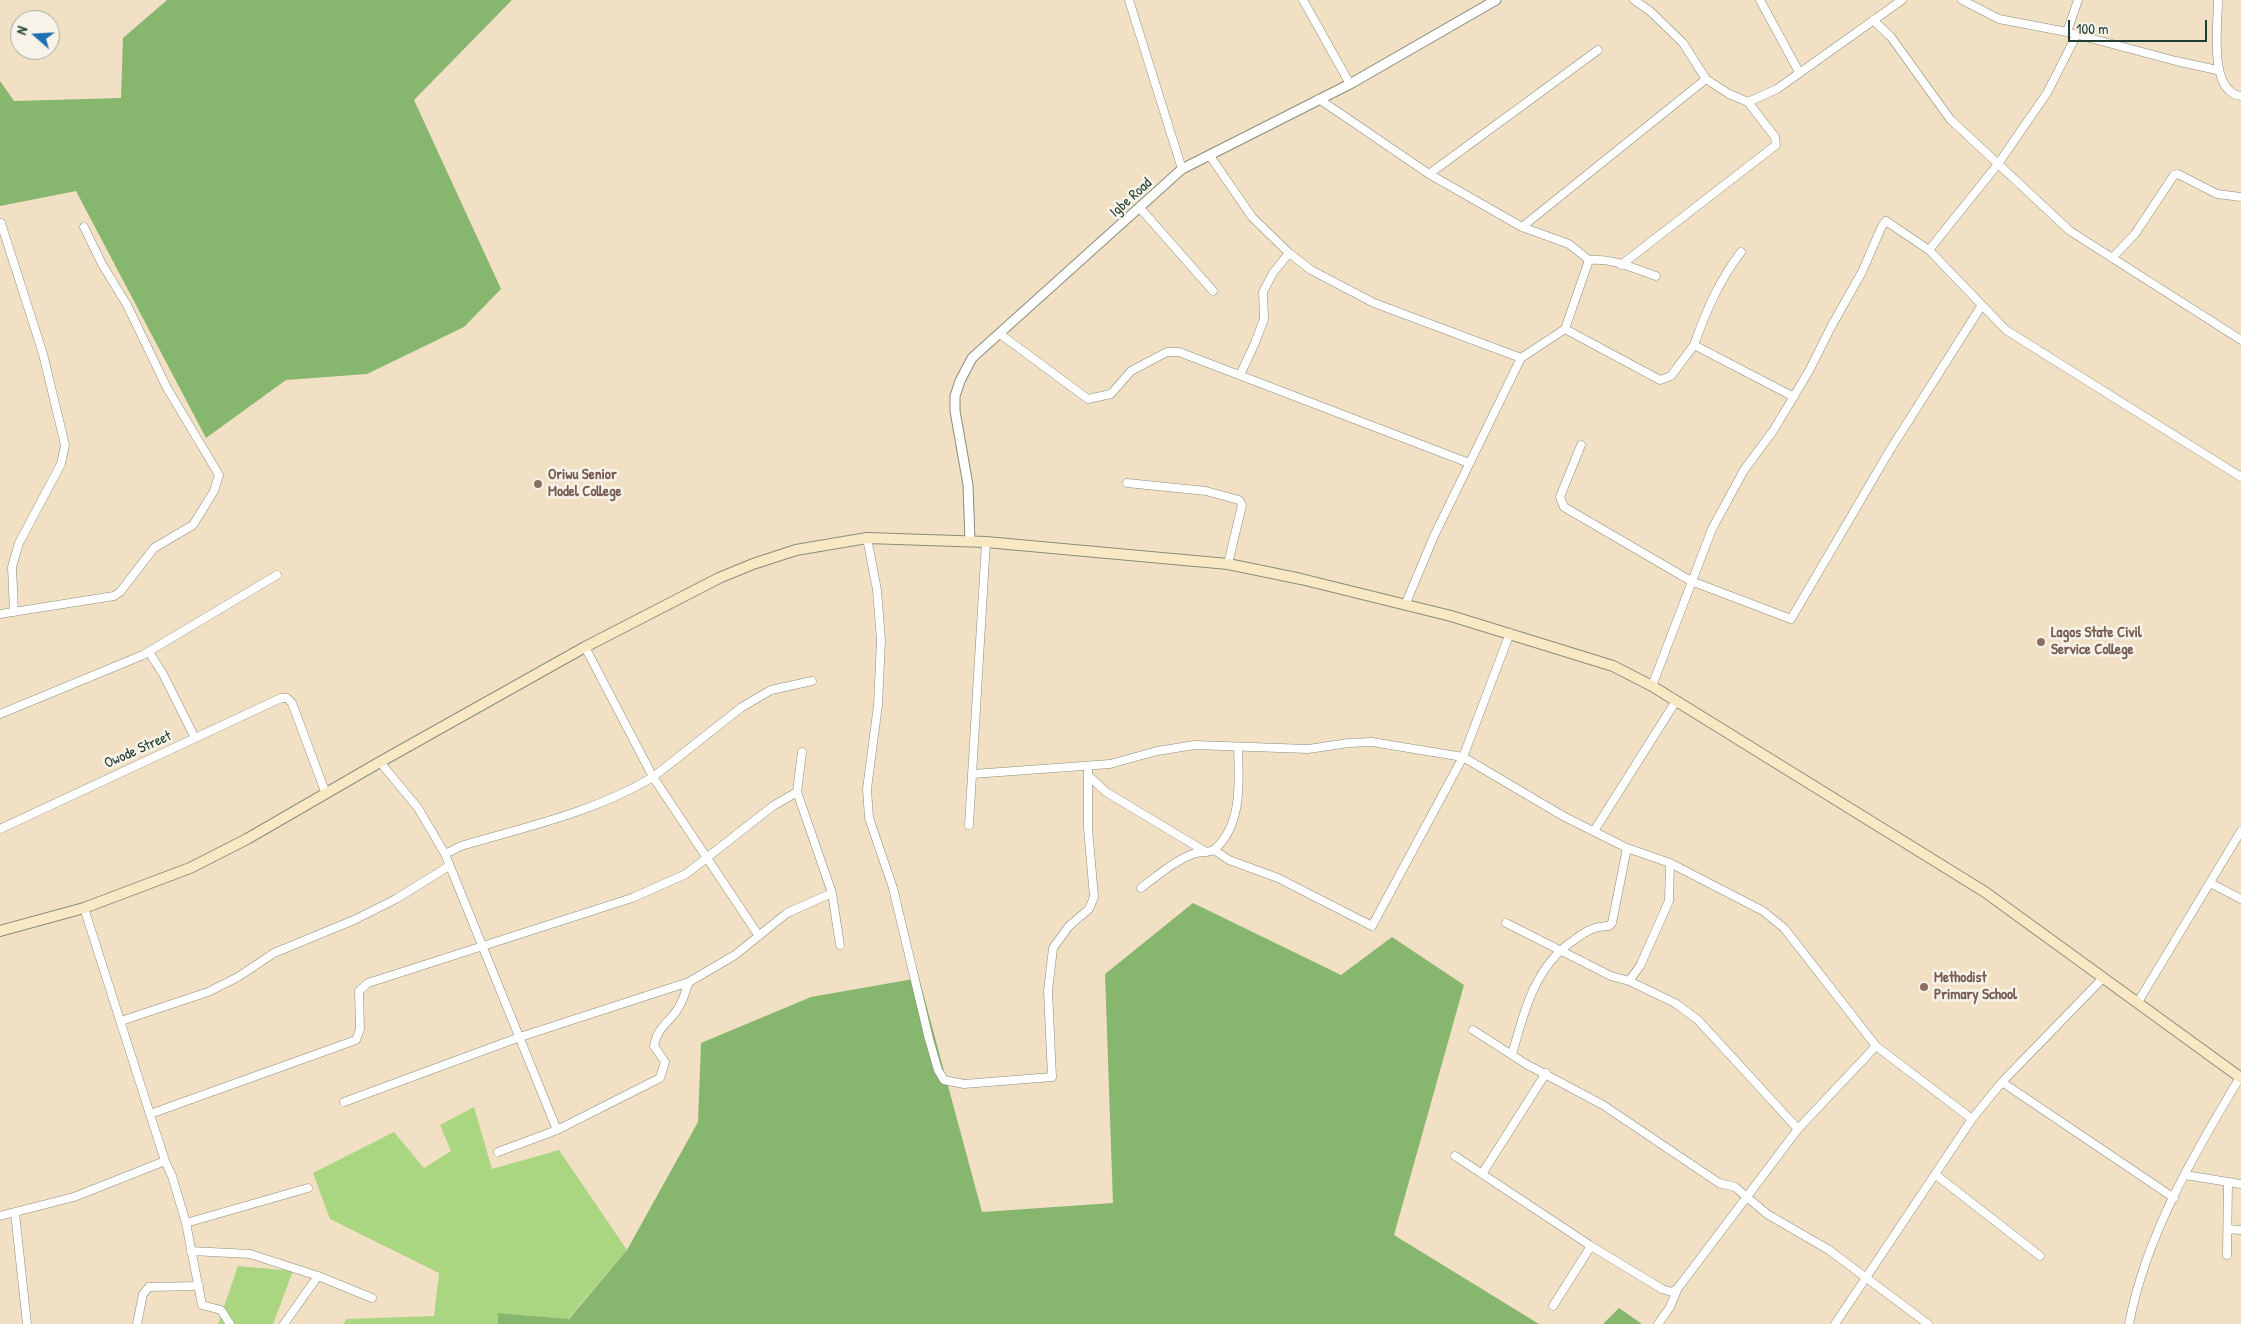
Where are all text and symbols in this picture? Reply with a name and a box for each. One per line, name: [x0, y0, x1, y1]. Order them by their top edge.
north arrow: [10, 10, 60, 60]
scale bar: [2071, 10, 2210, 42]
text: 100 m: [2076, 18, 2109, 39]
text: N: [11, 24, 31, 37]
street label: Igbe Road: [1106, 174, 1156, 222]
place label: Oriwu Senior Model College: [548, 466, 622, 501]
marker: Oriwu Senior Model College: [532, 478, 544, 490]
place label: Lagos State Civil Service College: [2051, 624, 2142, 659]
marker: Lagos State Civil Service College: [2035, 636, 2047, 648]
street label: Owode Street: [102, 727, 174, 773]
place label: Methodist Primary School: [1934, 969, 2017, 1004]
marker: Methodist Primary School: [1918, 981, 1930, 993]

